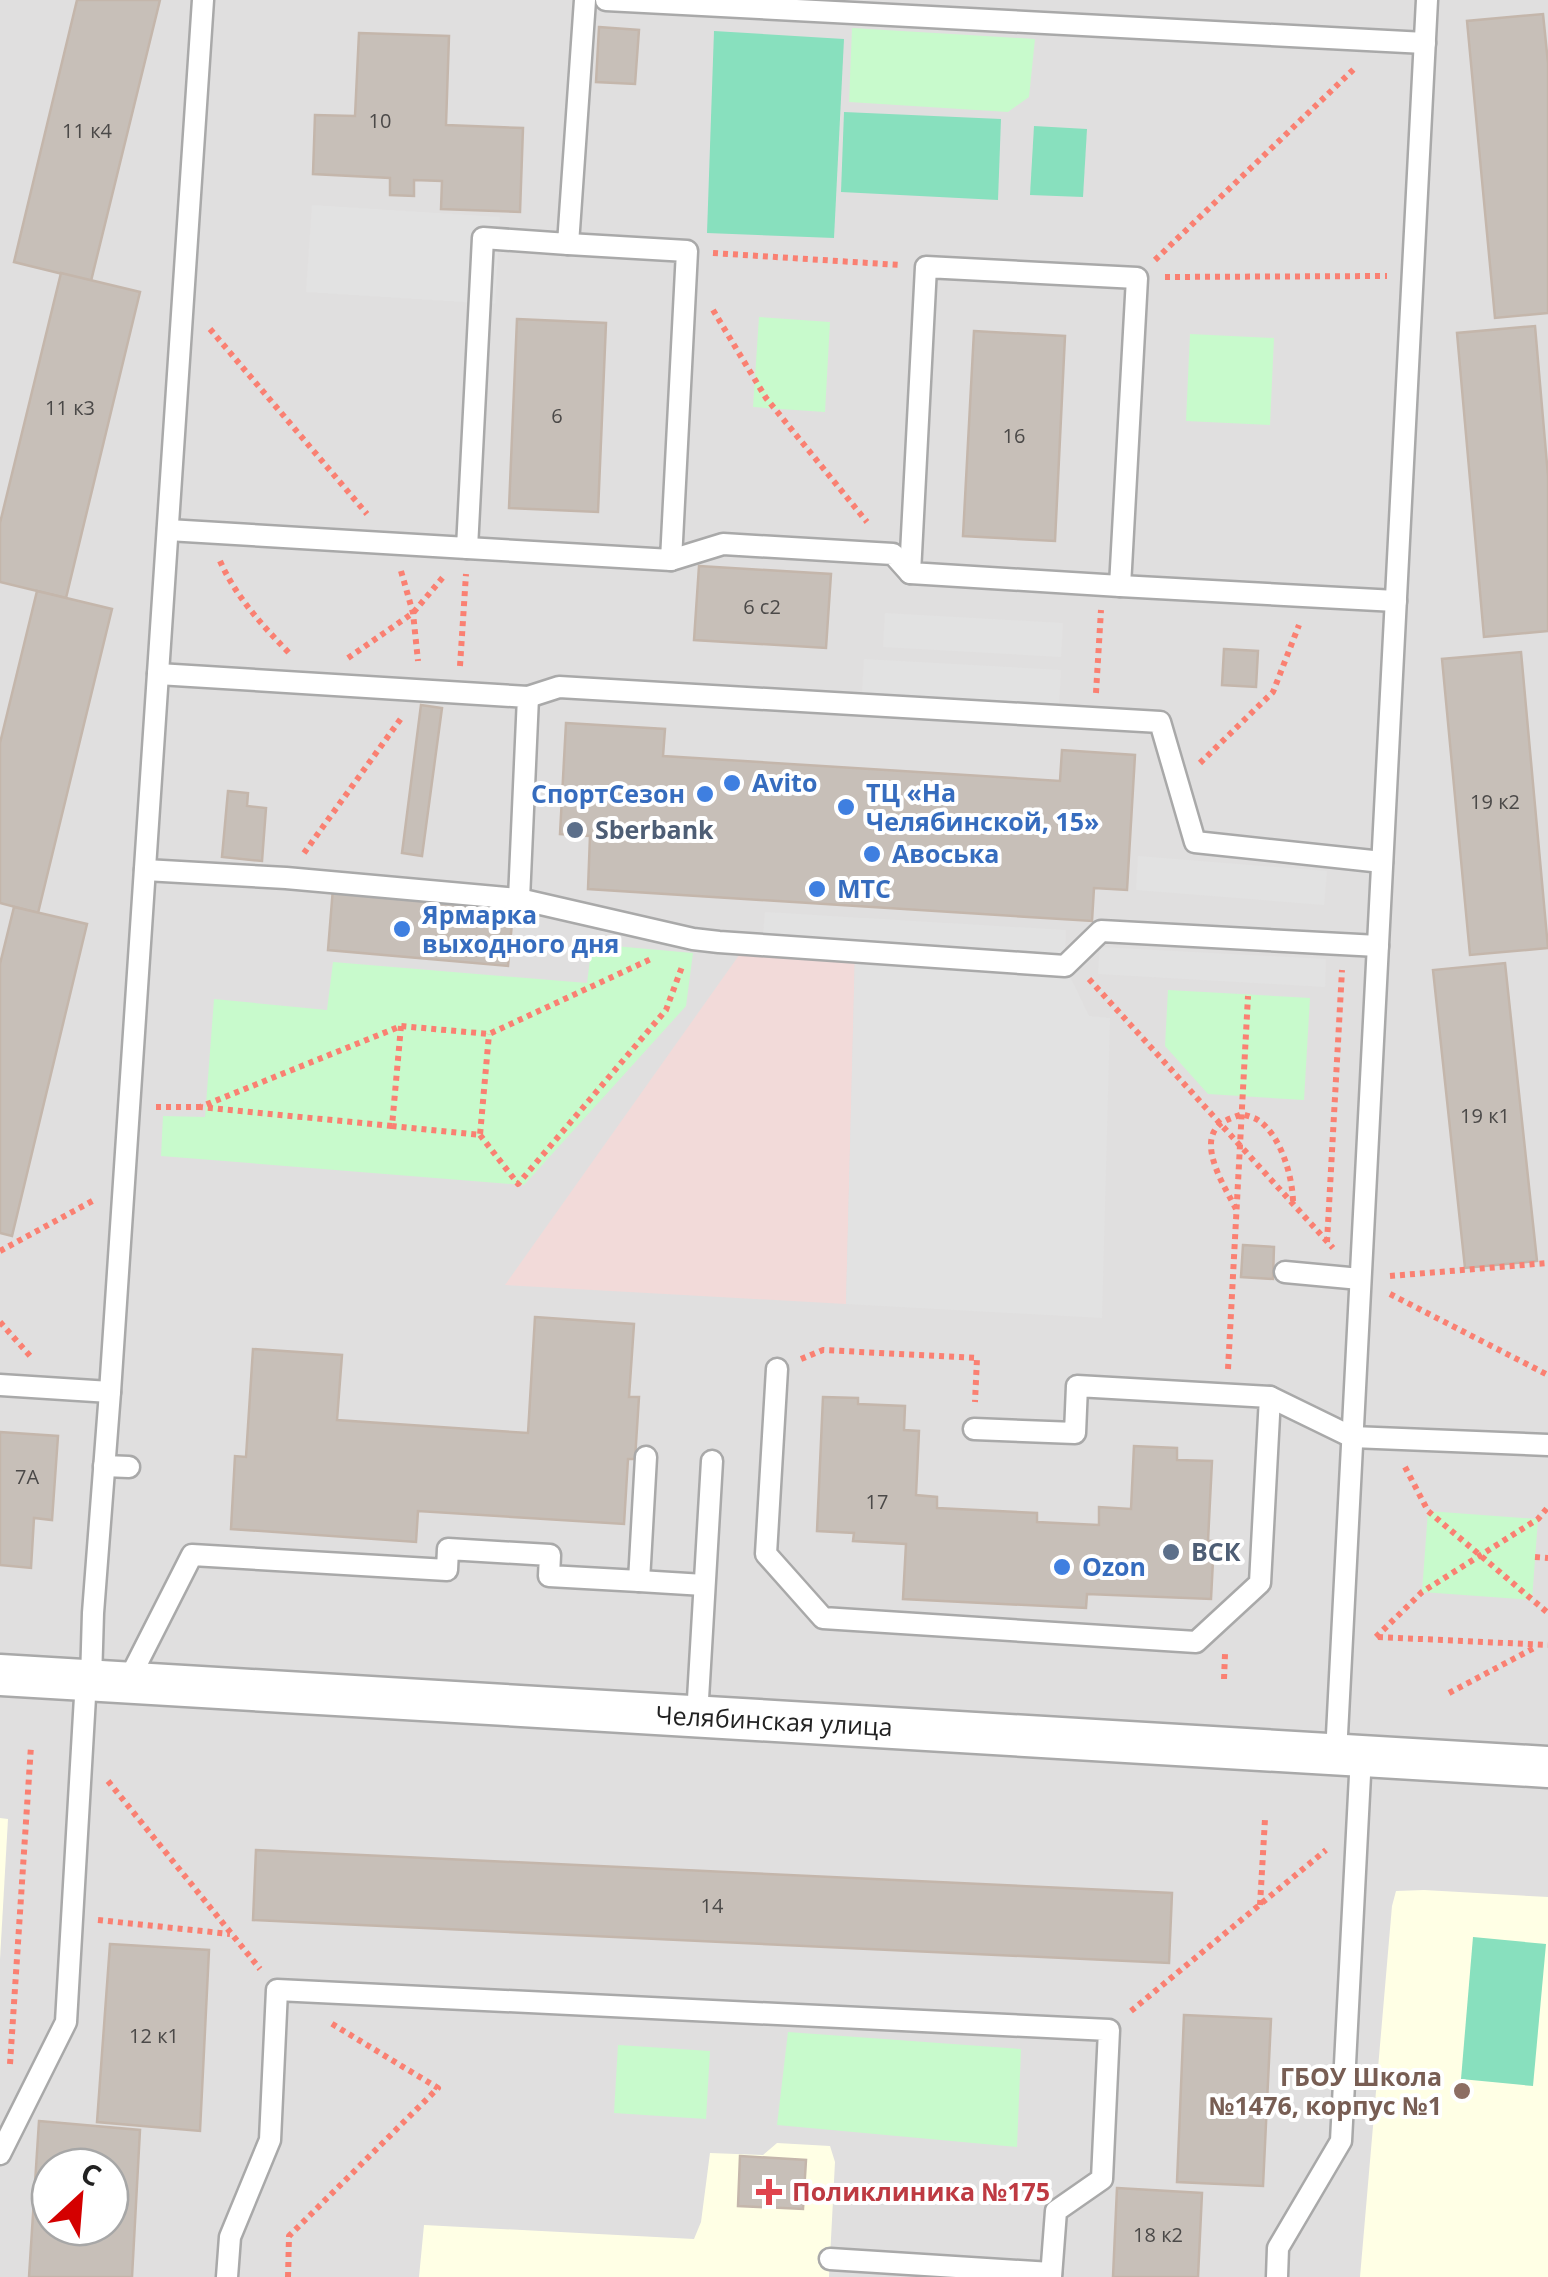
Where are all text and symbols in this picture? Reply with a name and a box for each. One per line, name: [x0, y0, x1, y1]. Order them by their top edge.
house number: 10: [369, 107, 391, 134]
house number: 11 к4: [62, 117, 112, 144]
house number: 11 к3: [45, 394, 95, 421]
house number: 6: [551, 402, 563, 429]
house number: 16: [1003, 422, 1025, 449]
house number: 6 с2: [743, 593, 781, 620]
place label: Avito: [752, 765, 817, 799]
marker: Avito: [721, 772, 743, 794]
place label: ТЦ «На Челябинской, 15»: [866, 775, 1099, 838]
place label: СпортСезон: [531, 776, 685, 810]
marker: СпортСезон: [694, 783, 716, 805]
house number: 19 к2: [1470, 788, 1520, 815]
marker: ТЦ «На Челябинской, 15»: [835, 796, 857, 818]
place label: Sberbank: [595, 812, 714, 846]
marker: Sberbank: [564, 819, 586, 841]
place label: Авоська: [892, 836, 999, 870]
marker: Авоська: [861, 843, 883, 865]
place label: МТС: [837, 871, 891, 905]
marker: МТС: [806, 878, 828, 900]
place label: Ярмарка выходного дня: [421, 897, 619, 960]
marker: Ярмарка выходного дня: [391, 918, 413, 940]
house number: 19 к1: [1460, 1102, 1510, 1129]
house number: 7А: [15, 1463, 39, 1490]
house number: 17: [866, 1488, 888, 1515]
place label: ВСК: [1191, 1534, 1241, 1568]
marker: ВСК: [1160, 1541, 1182, 1563]
place label: Ozon: [1082, 1549, 1146, 1583]
marker: Ozon: [1051, 1556, 1073, 1578]
street label: Челябинская улица: [655, 1697, 894, 1743]
house number: 14: [701, 1892, 724, 1919]
house number: 12 к1: [129, 2022, 179, 2049]
place label: ГБОУ Школа №1476, корпус №1: [1209, 2059, 1442, 2122]
marker: ГБОУ Школа №1476, корпус №1: [1451, 2080, 1473, 2102]
north arrow: [30, 2147, 130, 2247]
text: С: [75, 2153, 108, 2195]
place label: Поликлиника №175: [792, 2174, 1050, 2208]
marker: Поликлиника №175: [756, 2179, 782, 2205]
house number: 18 к2: [1133, 2221, 1183, 2248]

